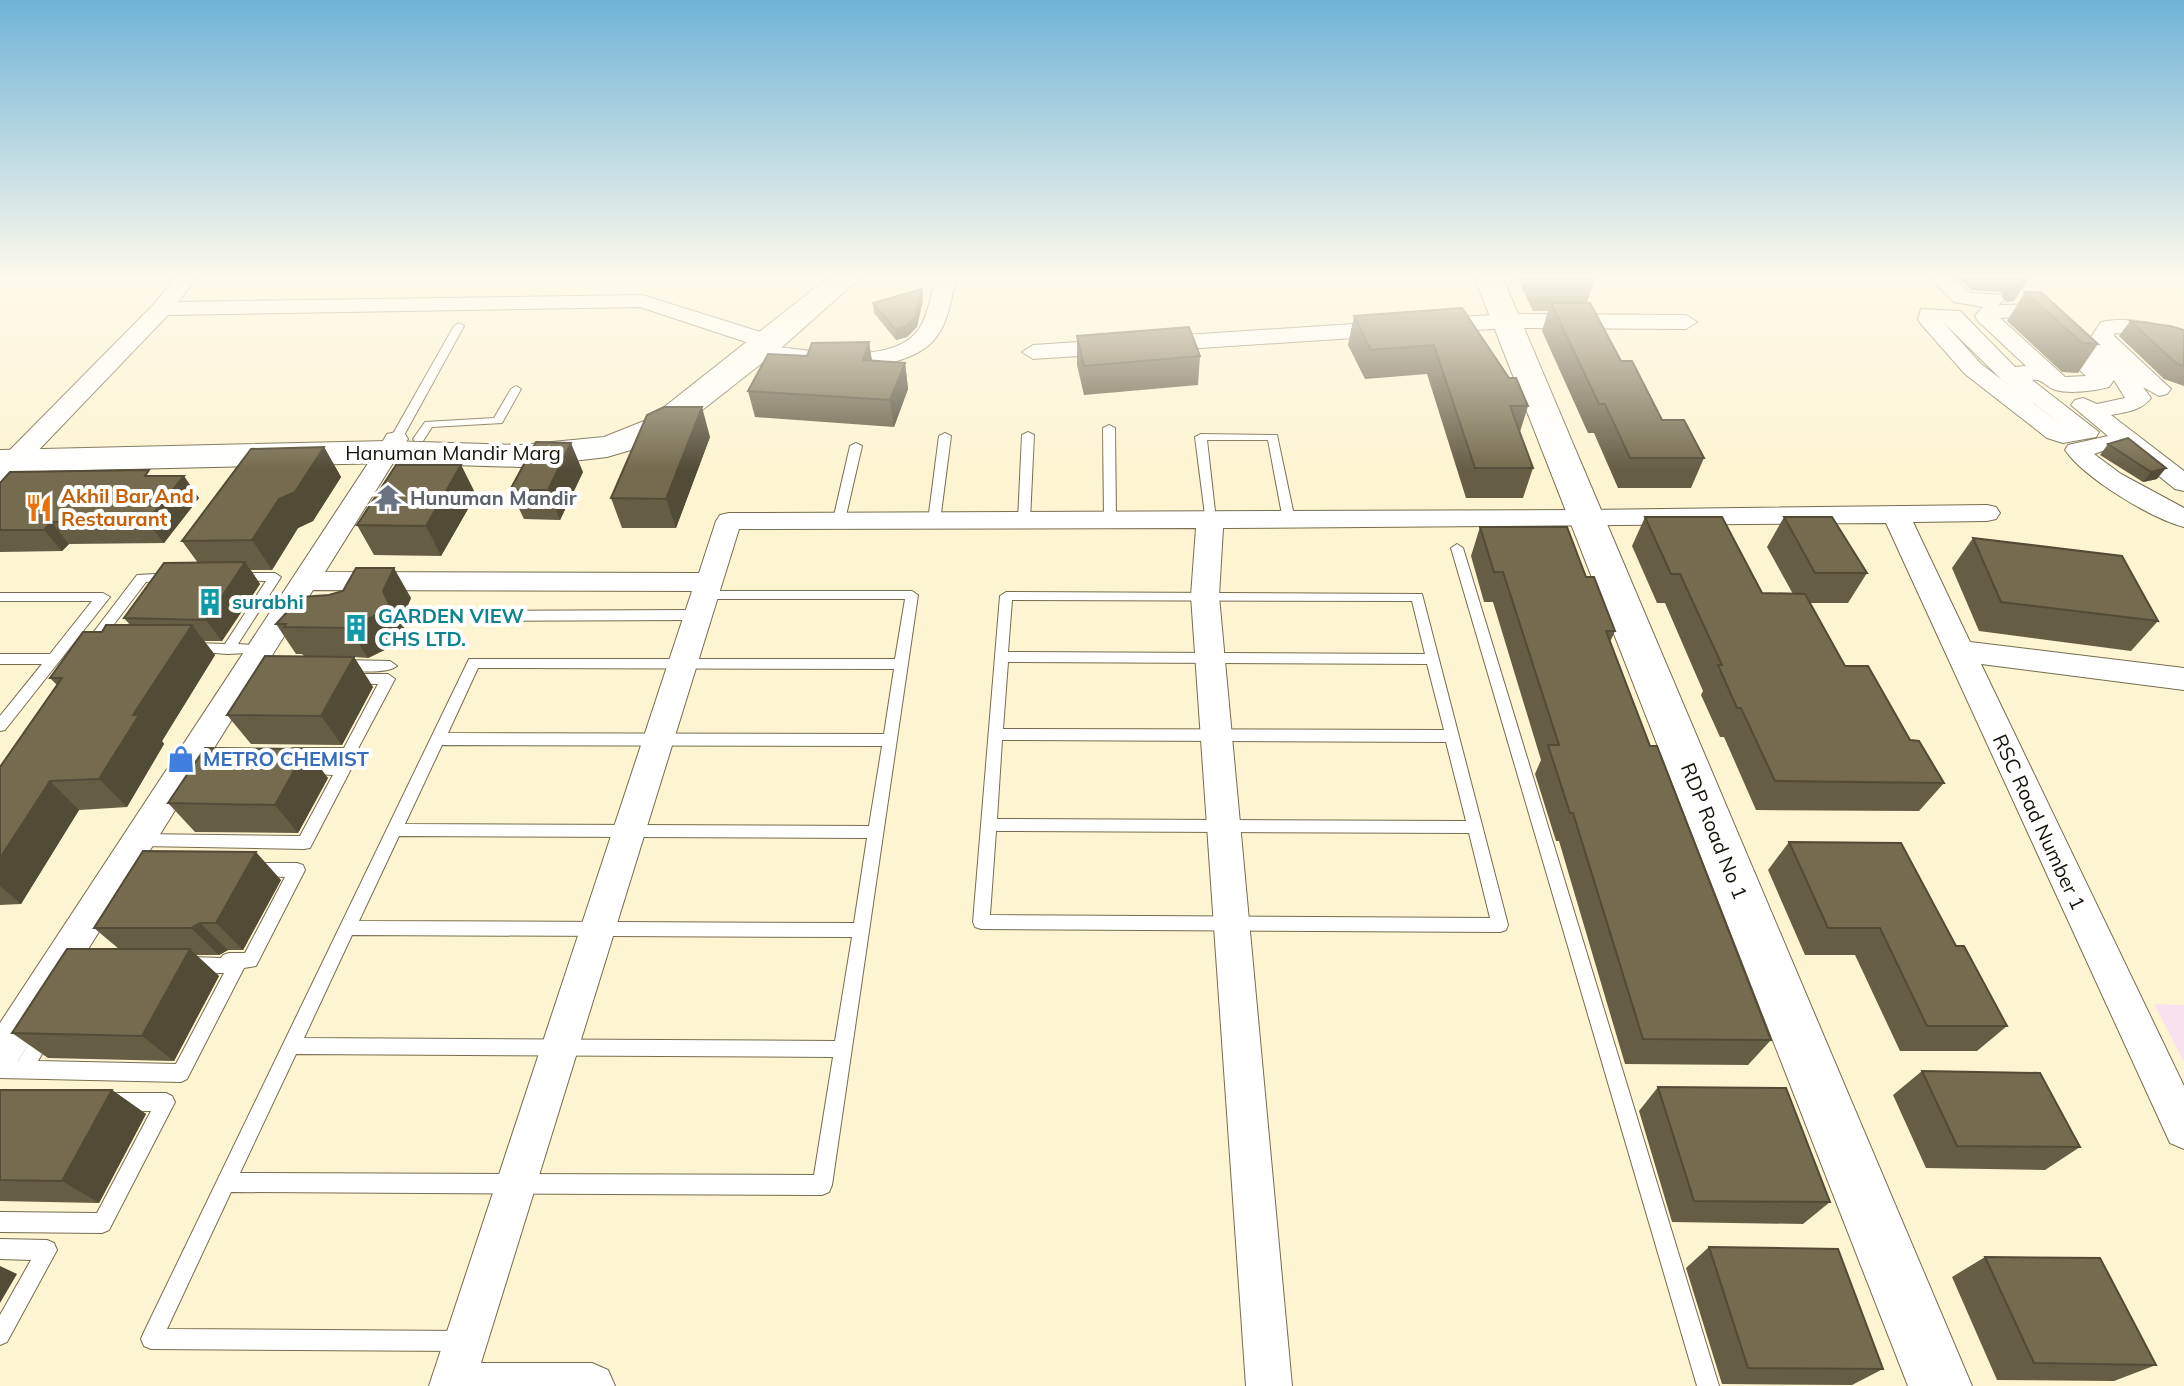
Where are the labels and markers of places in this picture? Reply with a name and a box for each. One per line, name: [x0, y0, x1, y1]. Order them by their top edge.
place label: Akhil Bar And Restaurant: [61, 483, 194, 531]
temple icon: Hunuman Mandir: [373, 483, 403, 513]
place label: Hunuman Mandir: [410, 485, 577, 510]
restaurant icon: Akhil Bar And Restaurant: [24, 493, 54, 523]
building icon: surabhi: [195, 587, 225, 617]
place label: surabhi: [232, 589, 304, 614]
place label: GARDEN VIEW CHS LTD.: [378, 603, 524, 651]
building icon: GARDEN VIEW CHS LTD.: [341, 613, 371, 643]
shop icon: METRO CHEMIST: [166, 744, 196, 774]
place label: METRO CHEMIST: [203, 746, 369, 771]

